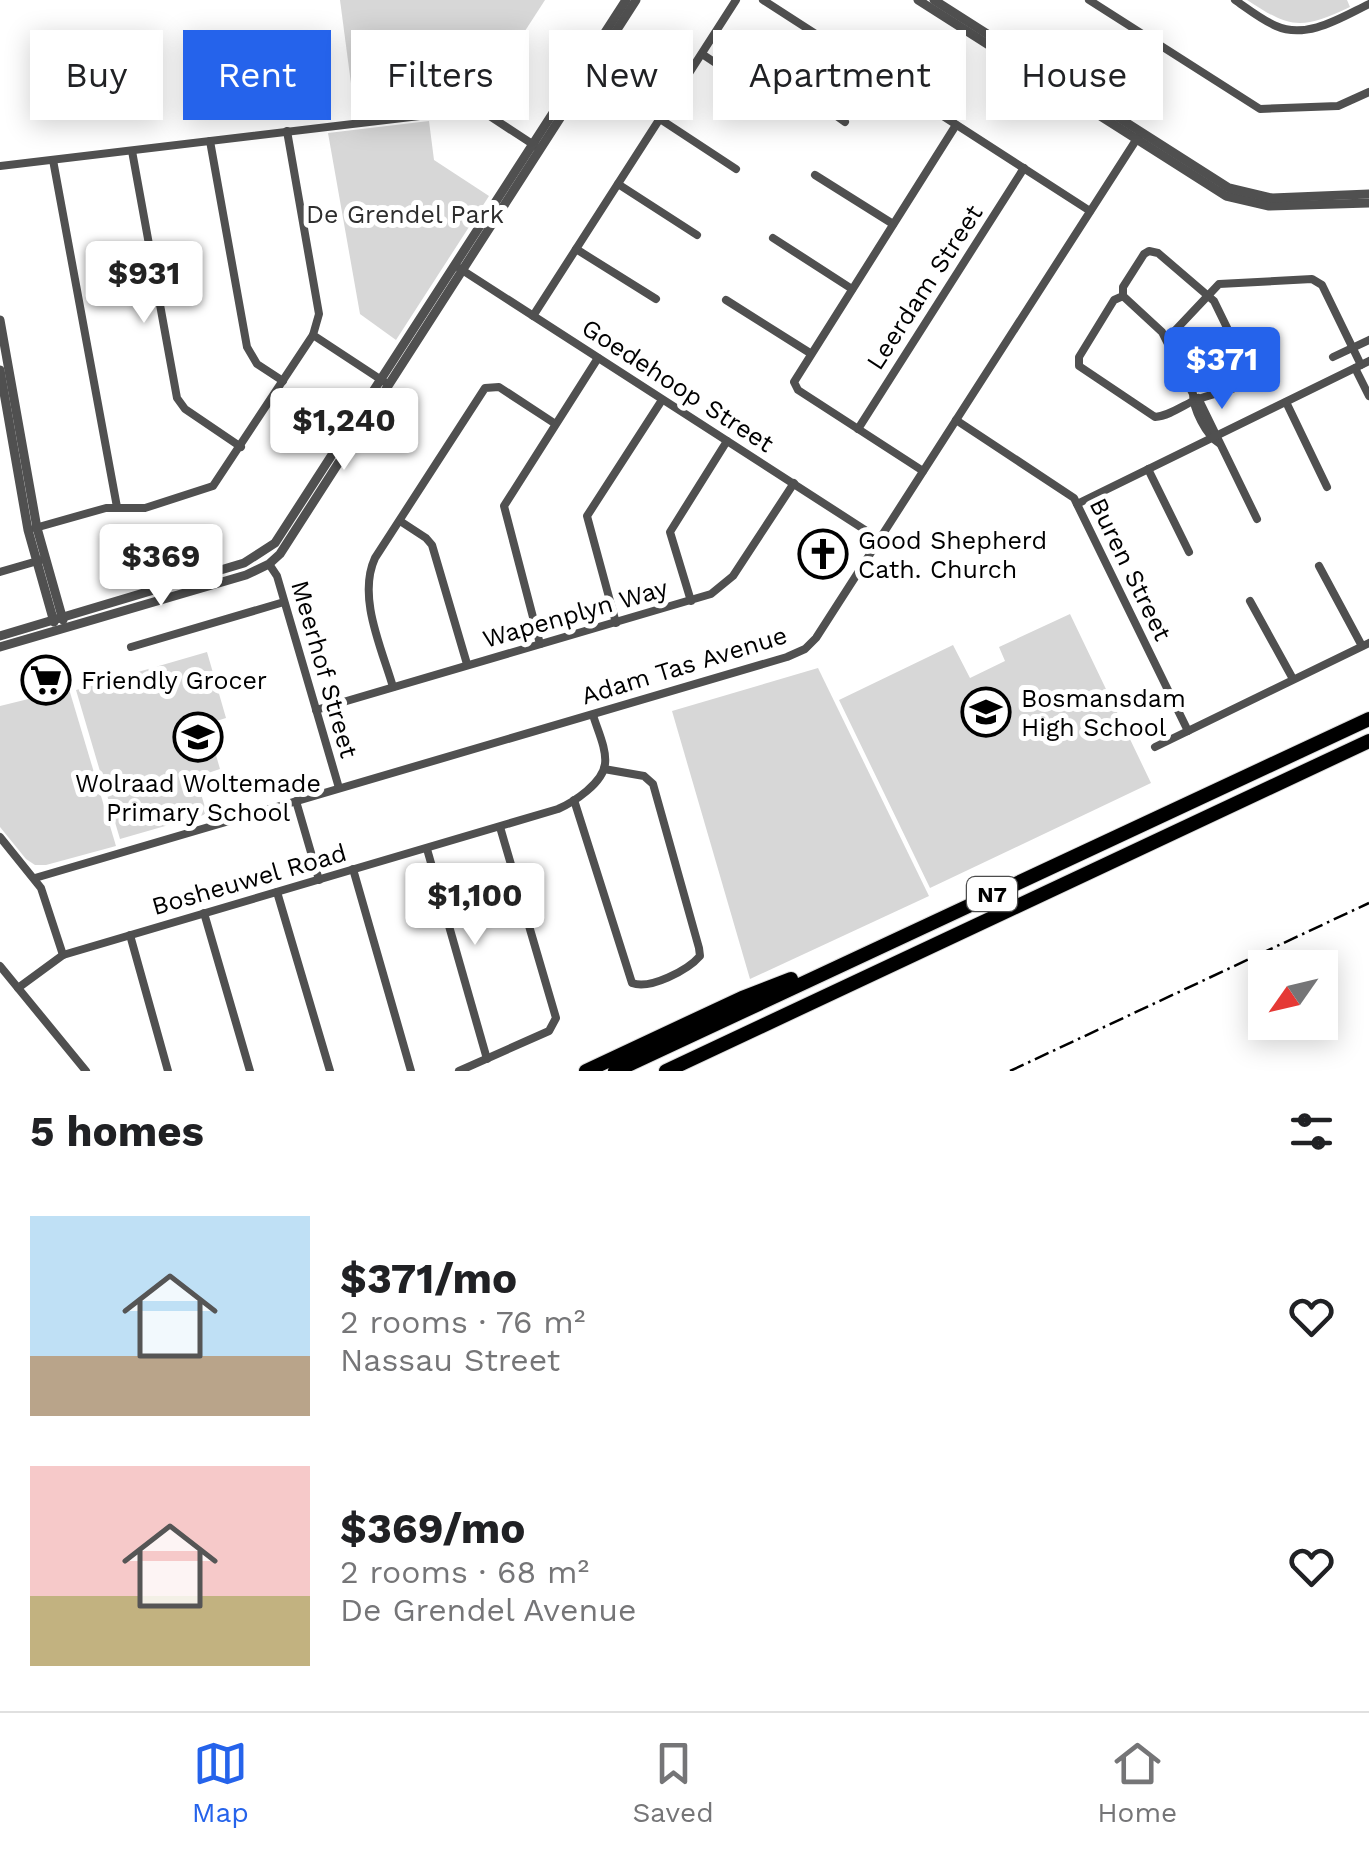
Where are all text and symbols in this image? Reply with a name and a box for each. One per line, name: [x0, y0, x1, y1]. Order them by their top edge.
chip: Buy: [30, 30, 163, 120]
chip: Rent: [183, 30, 331, 120]
chip: Filters: [351, 30, 529, 120]
chip: New: [549, 30, 693, 120]
chip: Apartment: [713, 30, 966, 120]
chip: House: [986, 30, 1163, 120]
street label: Leerdam Street: [860, 199, 989, 375]
park label: De Grendel Park: [306, 200, 504, 229]
pin: $931: [85, 241, 203, 326]
text: $931: [108, 254, 180, 292]
street label: Goedehoop Street: [577, 313, 779, 458]
pin: $371: [1163, 327, 1281, 412]
text: $371: [1186, 340, 1258, 378]
pin: $1,240: [263, 388, 425, 473]
text: $1,240: [292, 401, 396, 439]
street label: Buren Street: [1083, 493, 1178, 646]
pin: $369: [102, 524, 220, 609]
place label: Good Shepherd Cath. Church: [858, 526, 1047, 584]
church icon: Good Shepherd Cath. Church: [797, 528, 849, 580]
text: $369: [122, 537, 200, 575]
street label: Wapenplyn Way: [479, 573, 671, 654]
street label: Meerhof Street: [285, 577, 364, 762]
street label: Adam Tas Avenue: [578, 620, 791, 711]
supermarket icon: Friendly Grocer: [20, 654, 72, 706]
place label: Friendly Grocer: [81, 666, 267, 695]
place label: Bosmansdam High School: [1021, 684, 1186, 742]
school or university icon: Bosmansdam High School: [960, 686, 1012, 738]
school or university icon: Wolraad Woltemade Primary School: [172, 711, 224, 763]
place label: Wolraad Woltemade Primary School: [75, 769, 321, 827]
street label: Bosheuwel Road: [148, 838, 350, 921]
pin: $1,100: [394, 863, 556, 948]
text: $1,100: [427, 876, 523, 914]
road number: N7: [967, 877, 1017, 911]
north arrow: [1248, 950, 1338, 1040]
map controls: [1248, 950, 1338, 1040]
icon: filters: [1284, 1104, 1339, 1159]
text: 5 homes: [30, 1107, 204, 1156]
text: $371/mo: [340, 1254, 517, 1303]
icon: home: [110, 1256, 230, 1376]
icon: heart: [1284, 1289, 1339, 1344]
text: 2 rooms · 76 m²: [340, 1303, 586, 1341]
text: Nassau Street: [340, 1341, 560, 1379]
text: $369/mo: [340, 1504, 526, 1553]
icon: home: [110, 1506, 230, 1626]
icon: heart: [1284, 1539, 1339, 1594]
text: 2 rooms · 68 m²: [340, 1553, 589, 1591]
text: De Grendel Avenue: [340, 1591, 636, 1629]
tab: Map: [192, 1736, 249, 1829]
tab: Saved: [632, 1736, 714, 1829]
tab: Home: [1097, 1736, 1177, 1829]

